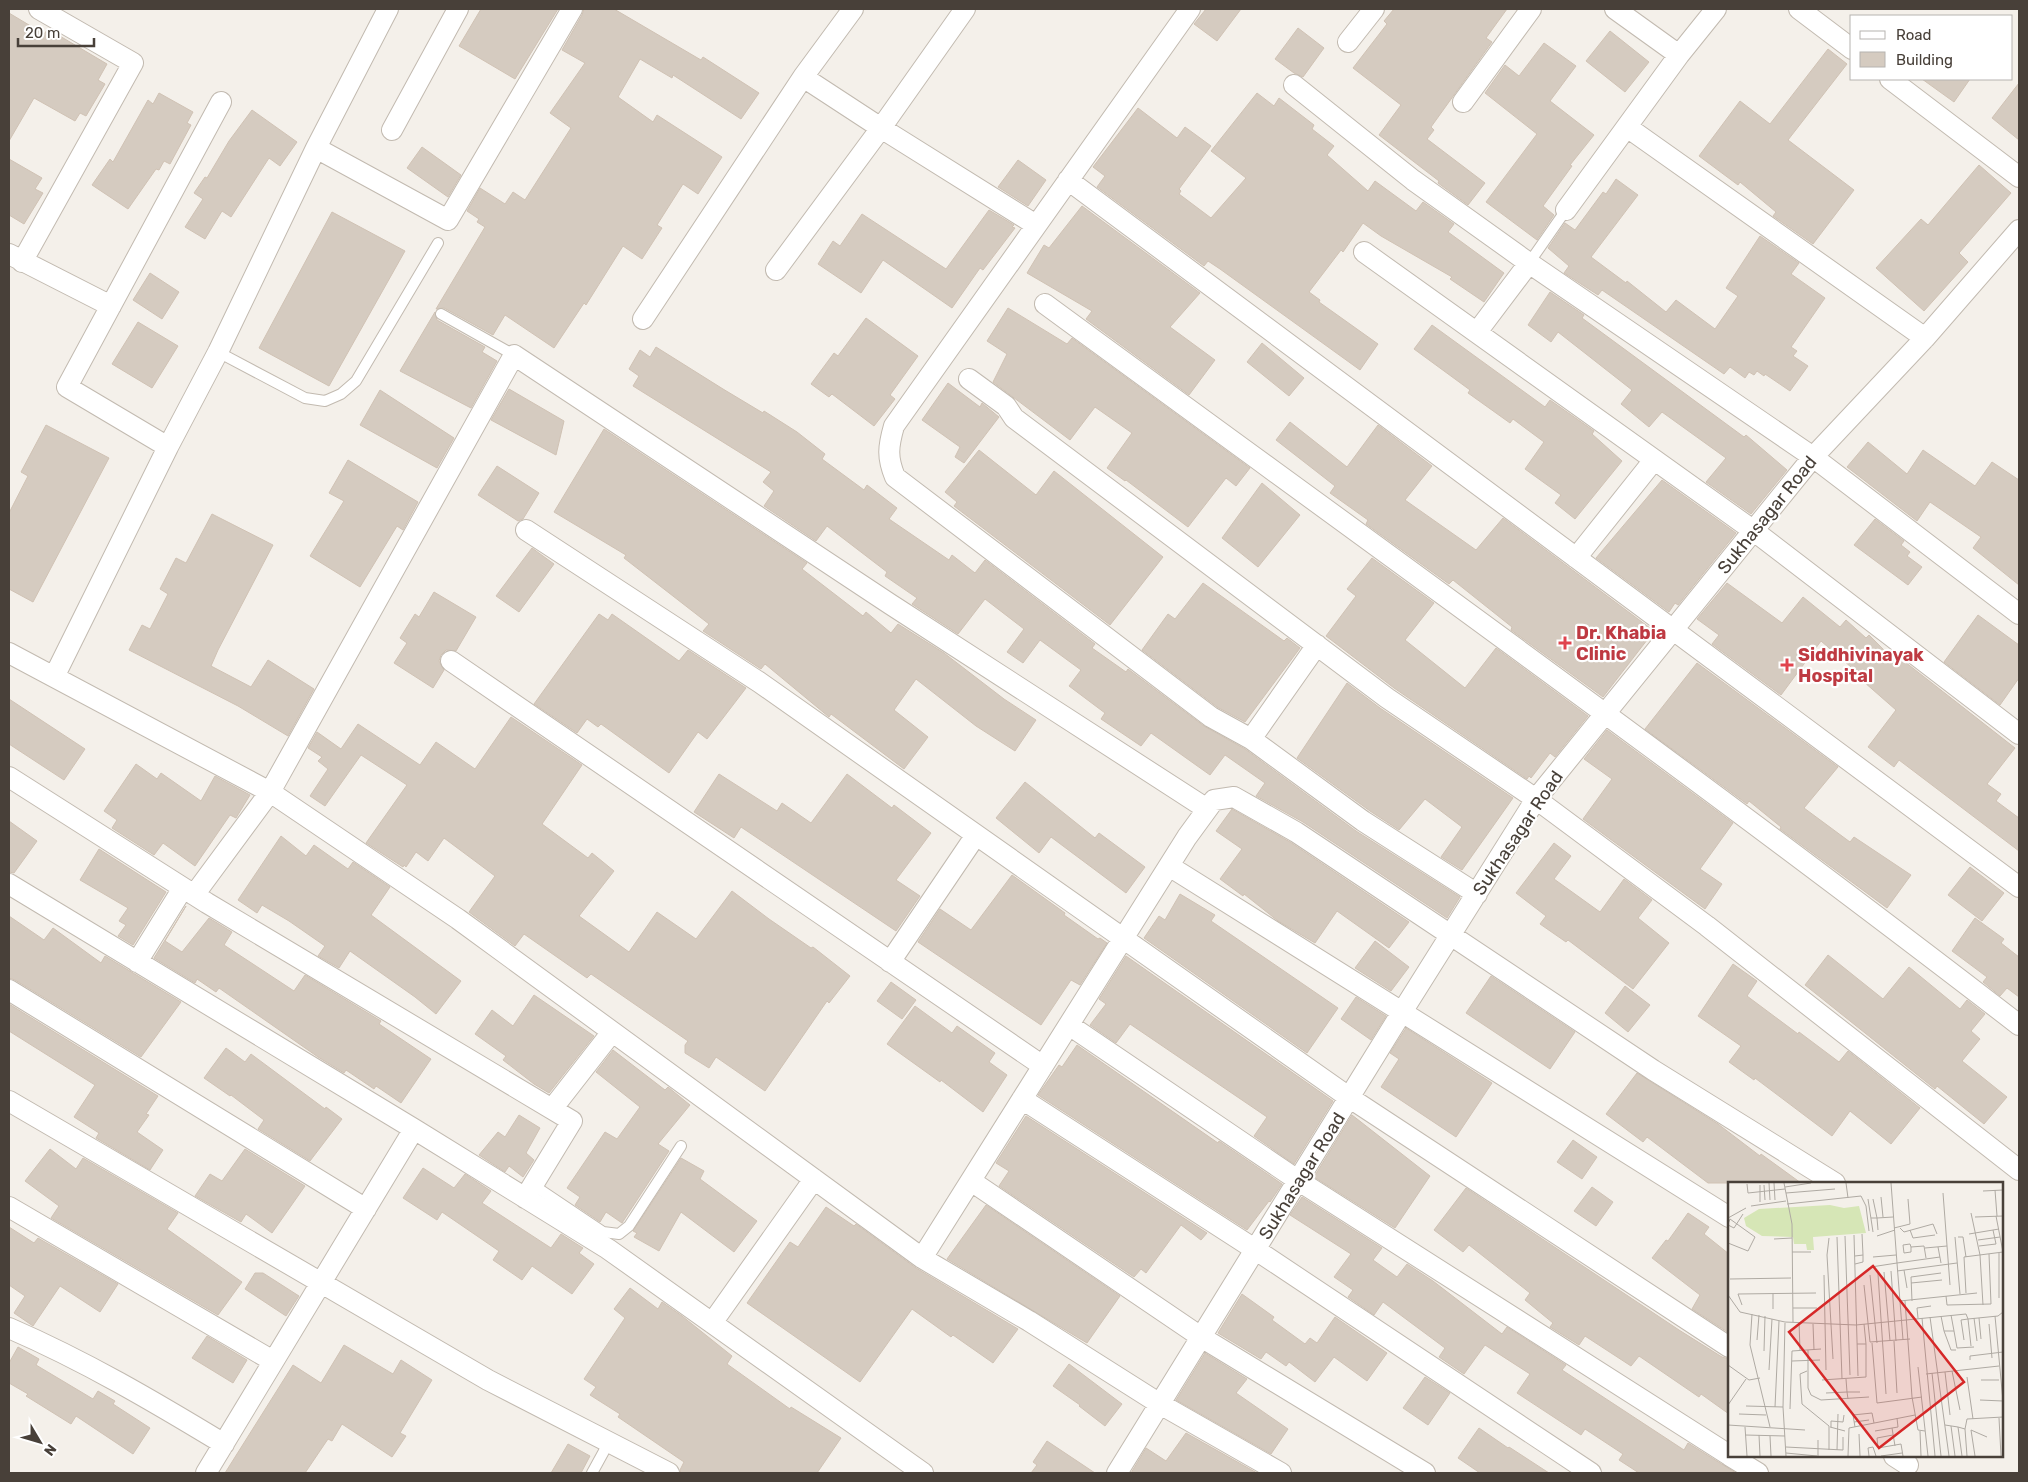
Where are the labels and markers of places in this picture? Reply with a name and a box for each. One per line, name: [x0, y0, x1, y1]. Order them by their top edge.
place label: Dr. Khabia Clinic: [1576, 622, 1666, 665]
marker: Dr. Khabia Clinic: [1558, 636, 1572, 650]
place label: Siddhivinayak Hospital: [1798, 644, 1924, 687]
marker: Siddhivinayak Hospital: [1780, 658, 1794, 672]

